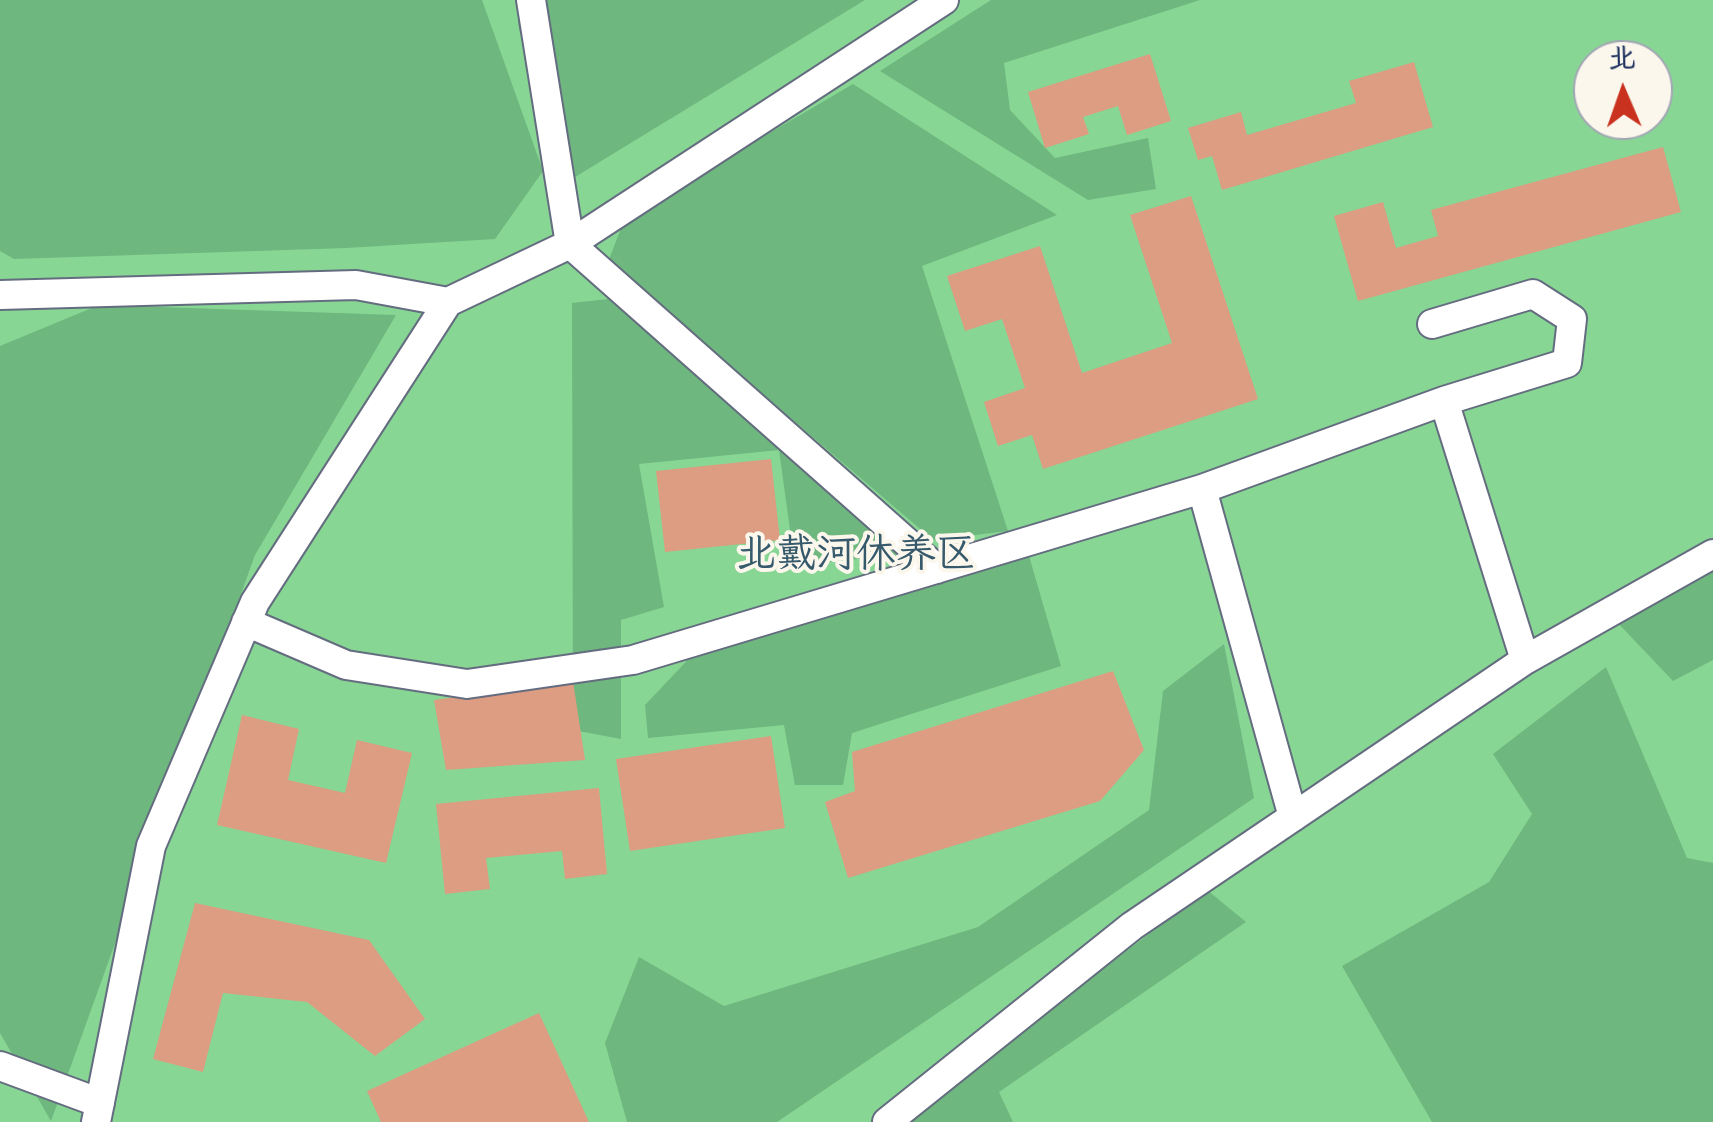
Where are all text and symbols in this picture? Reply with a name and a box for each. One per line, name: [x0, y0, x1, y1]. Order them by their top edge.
north arrow: [1573, 40, 1673, 140]
text: 北: [1607, 42, 1637, 82]
park label: 北戴河休养区: [736, 537, 976, 585]

